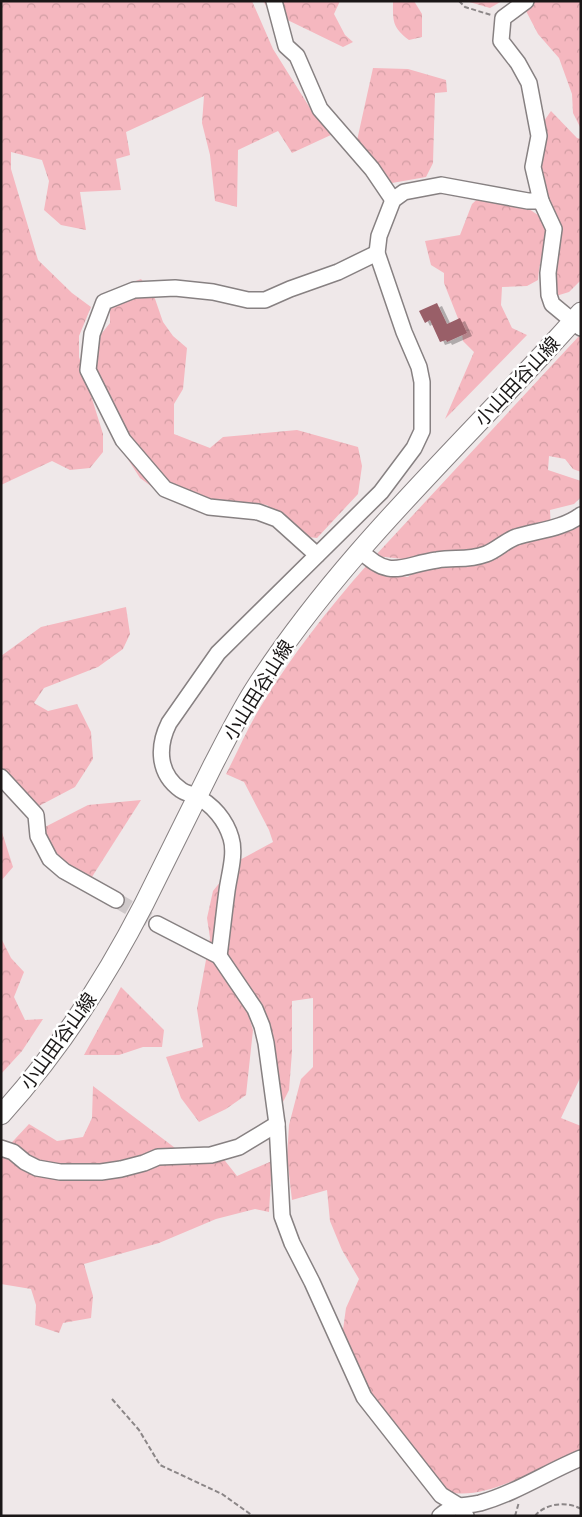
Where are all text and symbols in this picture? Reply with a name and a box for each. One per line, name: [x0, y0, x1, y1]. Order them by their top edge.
street label: 小山田谷山線: [470, 332, 565, 432]
street label: 小山田谷山線: [218, 636, 299, 745]
street label: 小山田谷山線: [16, 988, 102, 1095]

